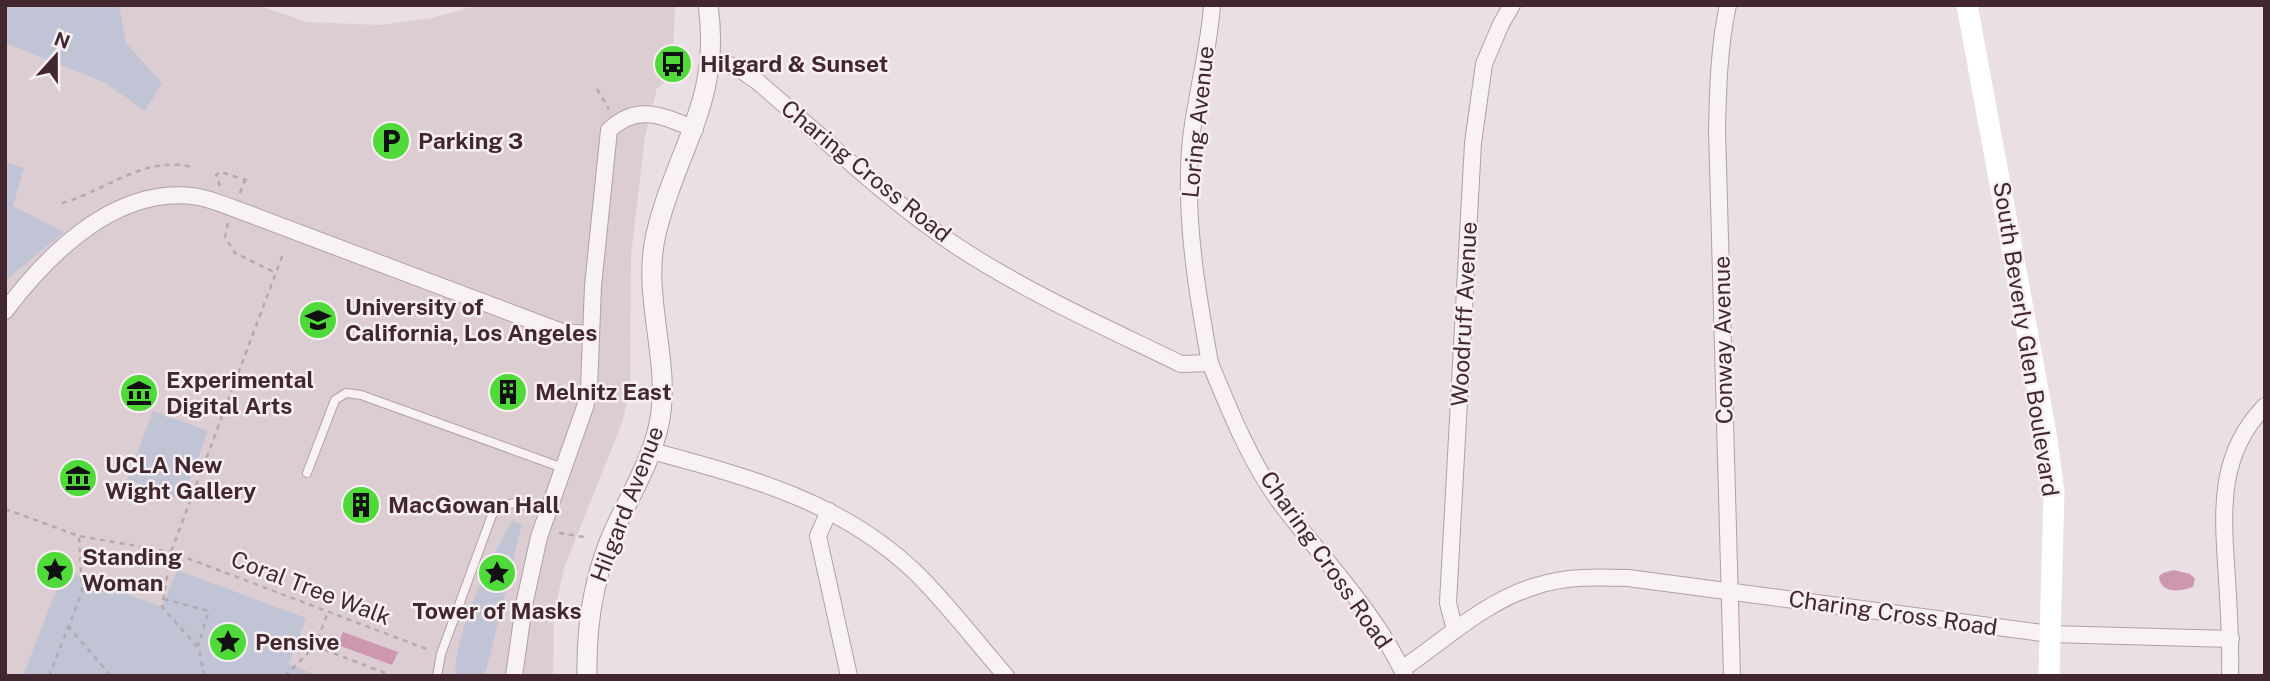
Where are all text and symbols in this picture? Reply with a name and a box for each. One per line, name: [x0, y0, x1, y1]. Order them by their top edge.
north arrow: [21, 21, 91, 91]
text: N: [51, 27, 73, 53]
bus stop icon: Hilgard & Sunset: [652, 43, 694, 85]
street label: Loring Avenue: [1176, 45, 1219, 199]
place label: Hilgard & Sunset: [700, 50, 888, 77]
street label: Charing Cross Road: [776, 94, 957, 247]
parking icon: Parking 3: [370, 120, 412, 162]
place label: Parking 3: [418, 127, 523, 154]
street label: South Beverly Glen Boulevard: [1988, 180, 2065, 498]
street label: Woodruff Avenue: [1445, 221, 1482, 407]
street label: Conway Avenue: [1708, 256, 1737, 424]
place label: University of California, Los Angeles: [345, 293, 597, 346]
school or university icon: University of California, Los Angeles: [297, 299, 339, 341]
place label: Experimental Digital Arts: [166, 366, 314, 419]
building icon: Melnitz East: [487, 371, 529, 413]
museum icon: Experimental Digital Arts: [118, 372, 160, 414]
place label: Melnitz East: [535, 378, 671, 405]
street label: Hilgard Avenue: [584, 422, 669, 585]
place label: UCLA New Wight Gallery: [105, 451, 256, 504]
museum icon: UCLA New Wight Gallery: [57, 457, 99, 499]
street label: Charing Cross Road: [1255, 466, 1398, 654]
building icon: MacGowan Hall: [340, 484, 382, 526]
place label: MacGowan Hall: [388, 491, 560, 518]
place label: Standing Woman: [82, 543, 182, 596]
street label: Coral Tree Walk: [228, 545, 395, 630]
place icon: Standing Woman: [34, 549, 76, 591]
place icon: Tower of Masks: [476, 552, 518, 594]
street label: Charing Cross Road: [1787, 584, 1999, 641]
place label: Tower of Masks: [412, 597, 582, 624]
place icon: Pensive: [207, 621, 249, 663]
place label: Pensive: [255, 628, 340, 655]

